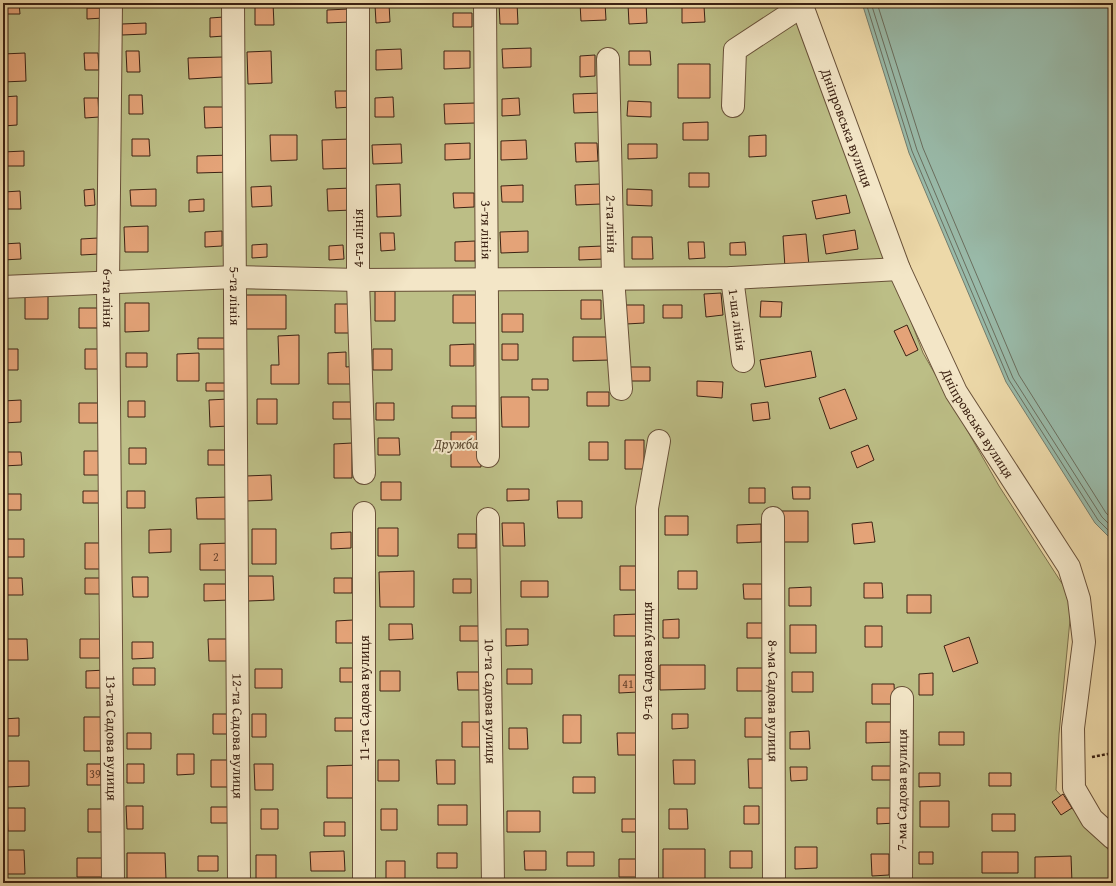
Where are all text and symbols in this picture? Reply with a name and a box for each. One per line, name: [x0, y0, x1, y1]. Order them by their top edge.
street label: Дніпровська вулиця: [816, 65, 878, 190]
street label: 2-га лінія: [601, 195, 622, 253]
street label: 3-тя лінія: [476, 200, 497, 260]
street label: 4-та лінія: [348, 209, 368, 267]
street label: 5-та лінія: [225, 266, 245, 326]
street label: 6-та лінія: [98, 268, 118, 328]
street label: 1-ша лінія: [723, 287, 752, 352]
street label: Дніпровська вулиця: [936, 364, 1019, 482]
park label: Дружба: [433, 434, 479, 454]
house number: 2: [213, 548, 219, 565]
street label: 9-та Садова вулиця: [637, 602, 657, 720]
street label: 11-та Садова вулиця: [354, 635, 374, 761]
street label: 10-та Садова вулиця: [480, 638, 501, 764]
street label: 8-ма Садова вулиця: [763, 640, 784, 762]
street label: 12-та Садова вулиця: [228, 673, 248, 799]
street label: 13-та Садова вулиця: [101, 675, 122, 801]
house number: 41: [622, 675, 634, 692]
street label: 7-ма Садова вулиця: [891, 729, 912, 851]
house number: 39: [89, 765, 101, 782]

